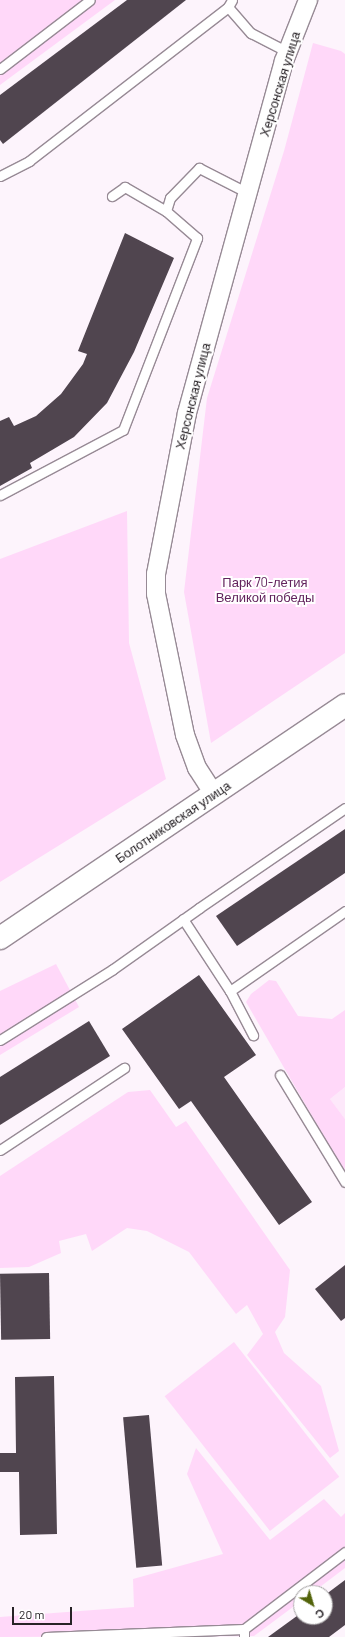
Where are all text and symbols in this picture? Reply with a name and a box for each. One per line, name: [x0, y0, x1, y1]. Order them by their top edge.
street label: Херсонская улица: [257, 29, 303, 139]
street label: Херсонская улица: [172, 341, 214, 451]
park label: Парк 70-летия Великой победы: [216, 575, 314, 606]
street label: Болотниковская улица: [112, 778, 234, 866]
north arrow: [293, 1585, 333, 1625]
scale bar: [14, 1599, 74, 1625]
text: С: [313, 1606, 327, 1622]
text: 20 m: [19, 1607, 45, 1621]

